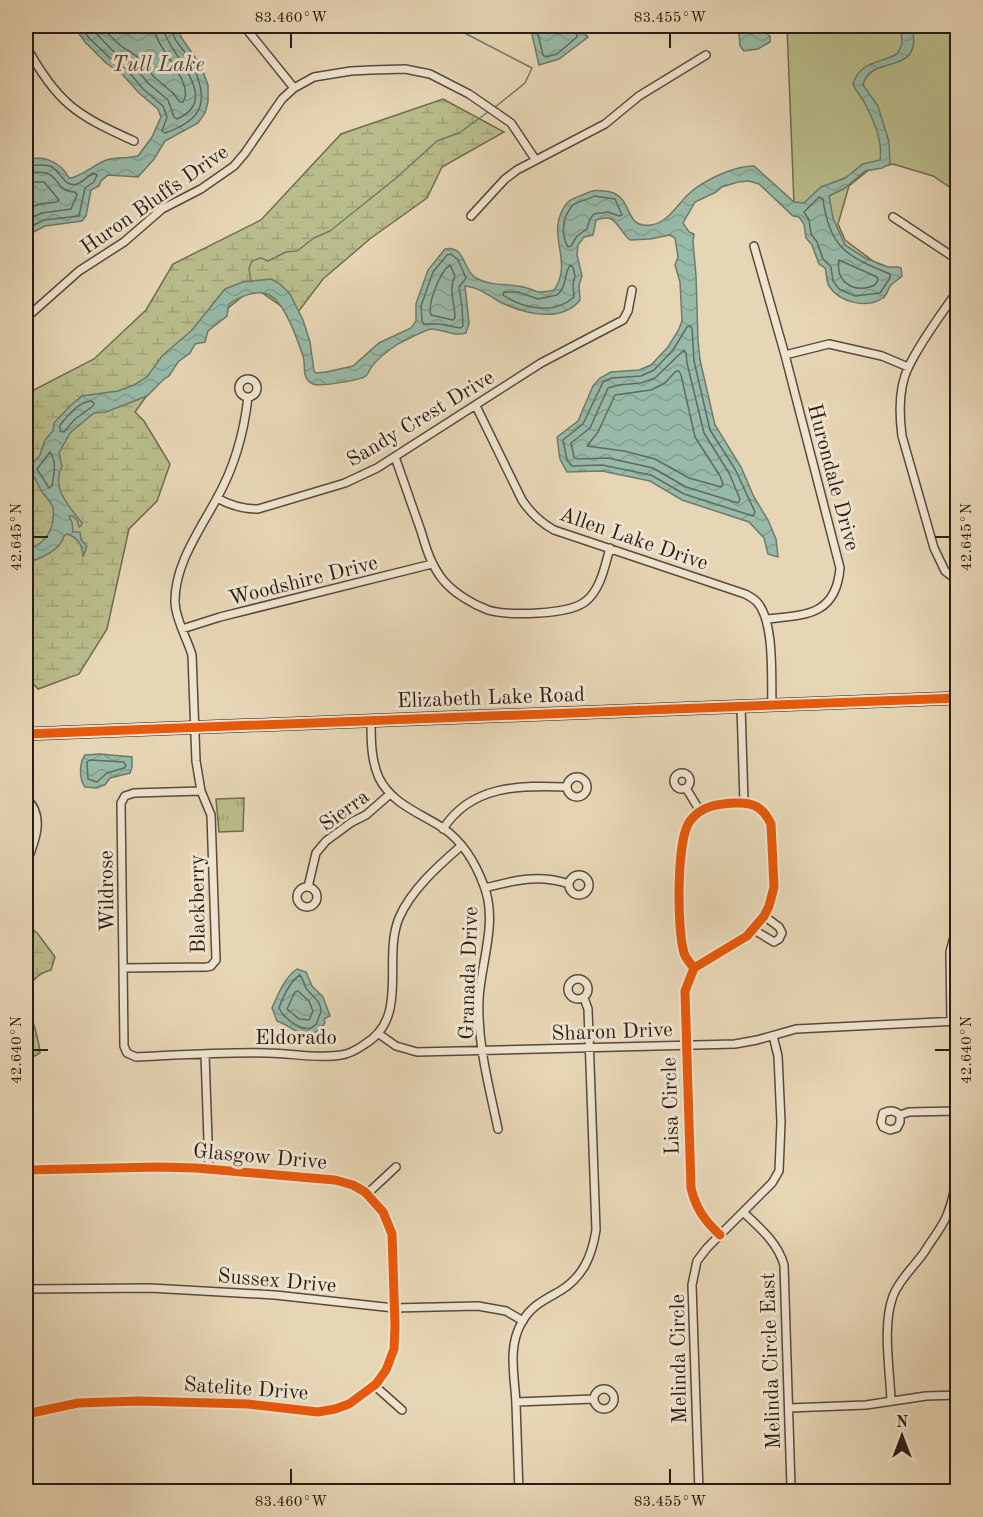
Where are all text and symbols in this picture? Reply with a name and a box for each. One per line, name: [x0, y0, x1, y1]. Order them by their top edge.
text: 83.460°W: [255, 11, 327, 26]
text: 83.455°W: [634, 11, 706, 26]
water label: Tull Lake: [111, 54, 205, 76]
street label: Huron Bluffs Drive: [77, 142, 232, 259]
street label: Sandy Crest Drive: [343, 367, 498, 472]
street label: Hurondale Drive: [803, 402, 862, 553]
text: 42.645°N: [10, 503, 25, 571]
text: 42.645°N: [960, 503, 975, 571]
street label: Allen Lake Drive: [557, 504, 710, 575]
street label: Woodshire Drive: [227, 553, 380, 610]
street label: Elizabeth Lake Road: [397, 685, 585, 712]
street label: Sierra: [316, 786, 374, 836]
street label: Wildrose: [96, 850, 119, 932]
street label: Blackberry: [187, 854, 210, 954]
street label: Granada Drive: [457, 906, 482, 1040]
text: 42.640°N: [10, 1016, 25, 1084]
text: 42.640°N: [960, 1016, 975, 1084]
street label: Sharon Drive: [551, 1020, 673, 1045]
street label: Eldorado: [255, 1028, 337, 1049]
street label: Lisa Circle: [659, 1057, 684, 1155]
street label: Glasgow Drive: [192, 1141, 328, 1174]
street label: Sussex Drive: [216, 1266, 337, 1297]
street label: Melinda Circle East: [758, 1272, 785, 1450]
street label: Melinda Circle: [668, 1294, 691, 1424]
street label: Satelite Drive: [183, 1375, 309, 1404]
north arrow: [872, 1406, 932, 1466]
text: N: [896, 1415, 909, 1431]
text: 83.460°W: [255, 1495, 327, 1510]
text: 83.455°W: [634, 1495, 706, 1510]

